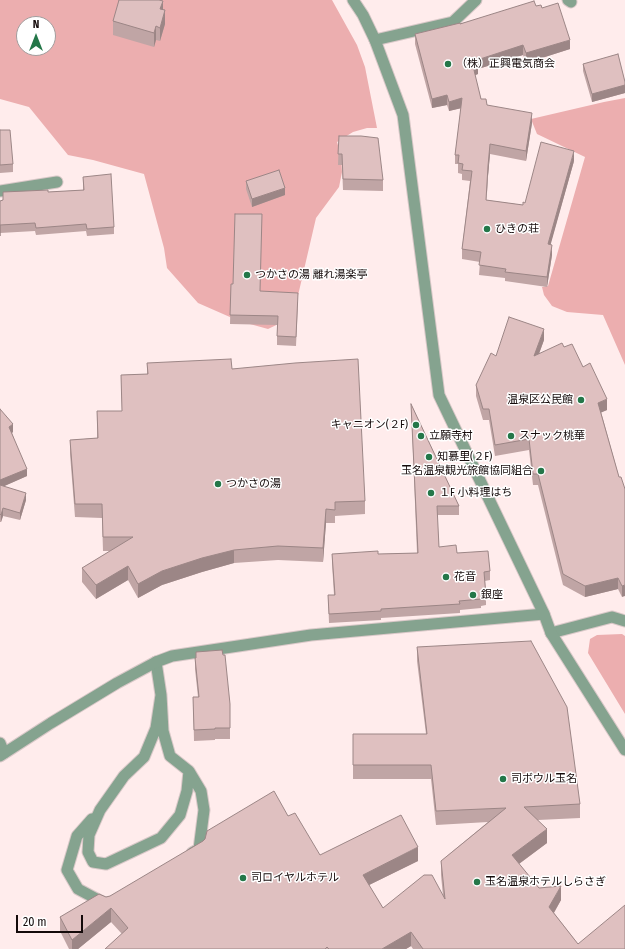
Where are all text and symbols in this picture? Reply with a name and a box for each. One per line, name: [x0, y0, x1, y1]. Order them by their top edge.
north arrow: [16, 16, 56, 56]
text: N: [33, 18, 39, 31]
place label: （株）正興電気商会: [456, 57, 555, 71]
marker: （株）正興電気商会: [443, 59, 453, 69]
place label: ひきの荘: [495, 222, 539, 236]
marker: ひきの荘: [482, 224, 492, 234]
place label: つかさの湯 離れ湯楽亭: [255, 268, 368, 282]
marker: つかさの湯 離れ湯楽亭: [242, 270, 252, 280]
place label: 温泉区公民館: [507, 393, 573, 407]
marker: 温泉区公民館: [576, 395, 586, 405]
place label: キャニオン(２F): [331, 418, 408, 432]
marker: キャニオン(２F): [411, 420, 421, 430]
place label: 立願寺村: [429, 429, 473, 443]
place label: スナック桃華: [519, 429, 585, 443]
marker: 立願寺村: [416, 431, 426, 441]
marker: スナック桃華: [506, 431, 516, 441]
place label: 知慕里(２F): [437, 450, 492, 464]
marker: 知慕里(２F): [424, 452, 434, 462]
place label: 玉名温泉観光旅館協同組合: [401, 464, 533, 478]
marker: 玉名温泉観光旅館協同組合: [536, 466, 546, 476]
place label: つかさの湯: [226, 477, 281, 491]
marker: つかさの湯: [213, 479, 223, 489]
place label: １F 小料理はち: [439, 486, 512, 500]
marker: １F 小料理はち: [426, 488, 436, 498]
place label: 花音: [454, 570, 476, 584]
marker: 花音: [441, 572, 451, 582]
place label: 銀座: [481, 588, 503, 602]
marker: 銀座: [468, 590, 478, 600]
place label: 司ボウル玉名: [511, 772, 577, 786]
marker: 司ボウル玉名: [498, 774, 508, 784]
place label: 司ロイヤルホテル: [251, 871, 339, 885]
marker: 司ロイヤルホテル: [238, 873, 248, 883]
place label: 玉名温泉ホテルしらさぎ: [485, 875, 606, 889]
marker: 玉名温泉ホテルしらさぎ: [472, 877, 482, 887]
scale bar: [18, 907, 85, 933]
text: 20 m: [23, 915, 47, 929]

